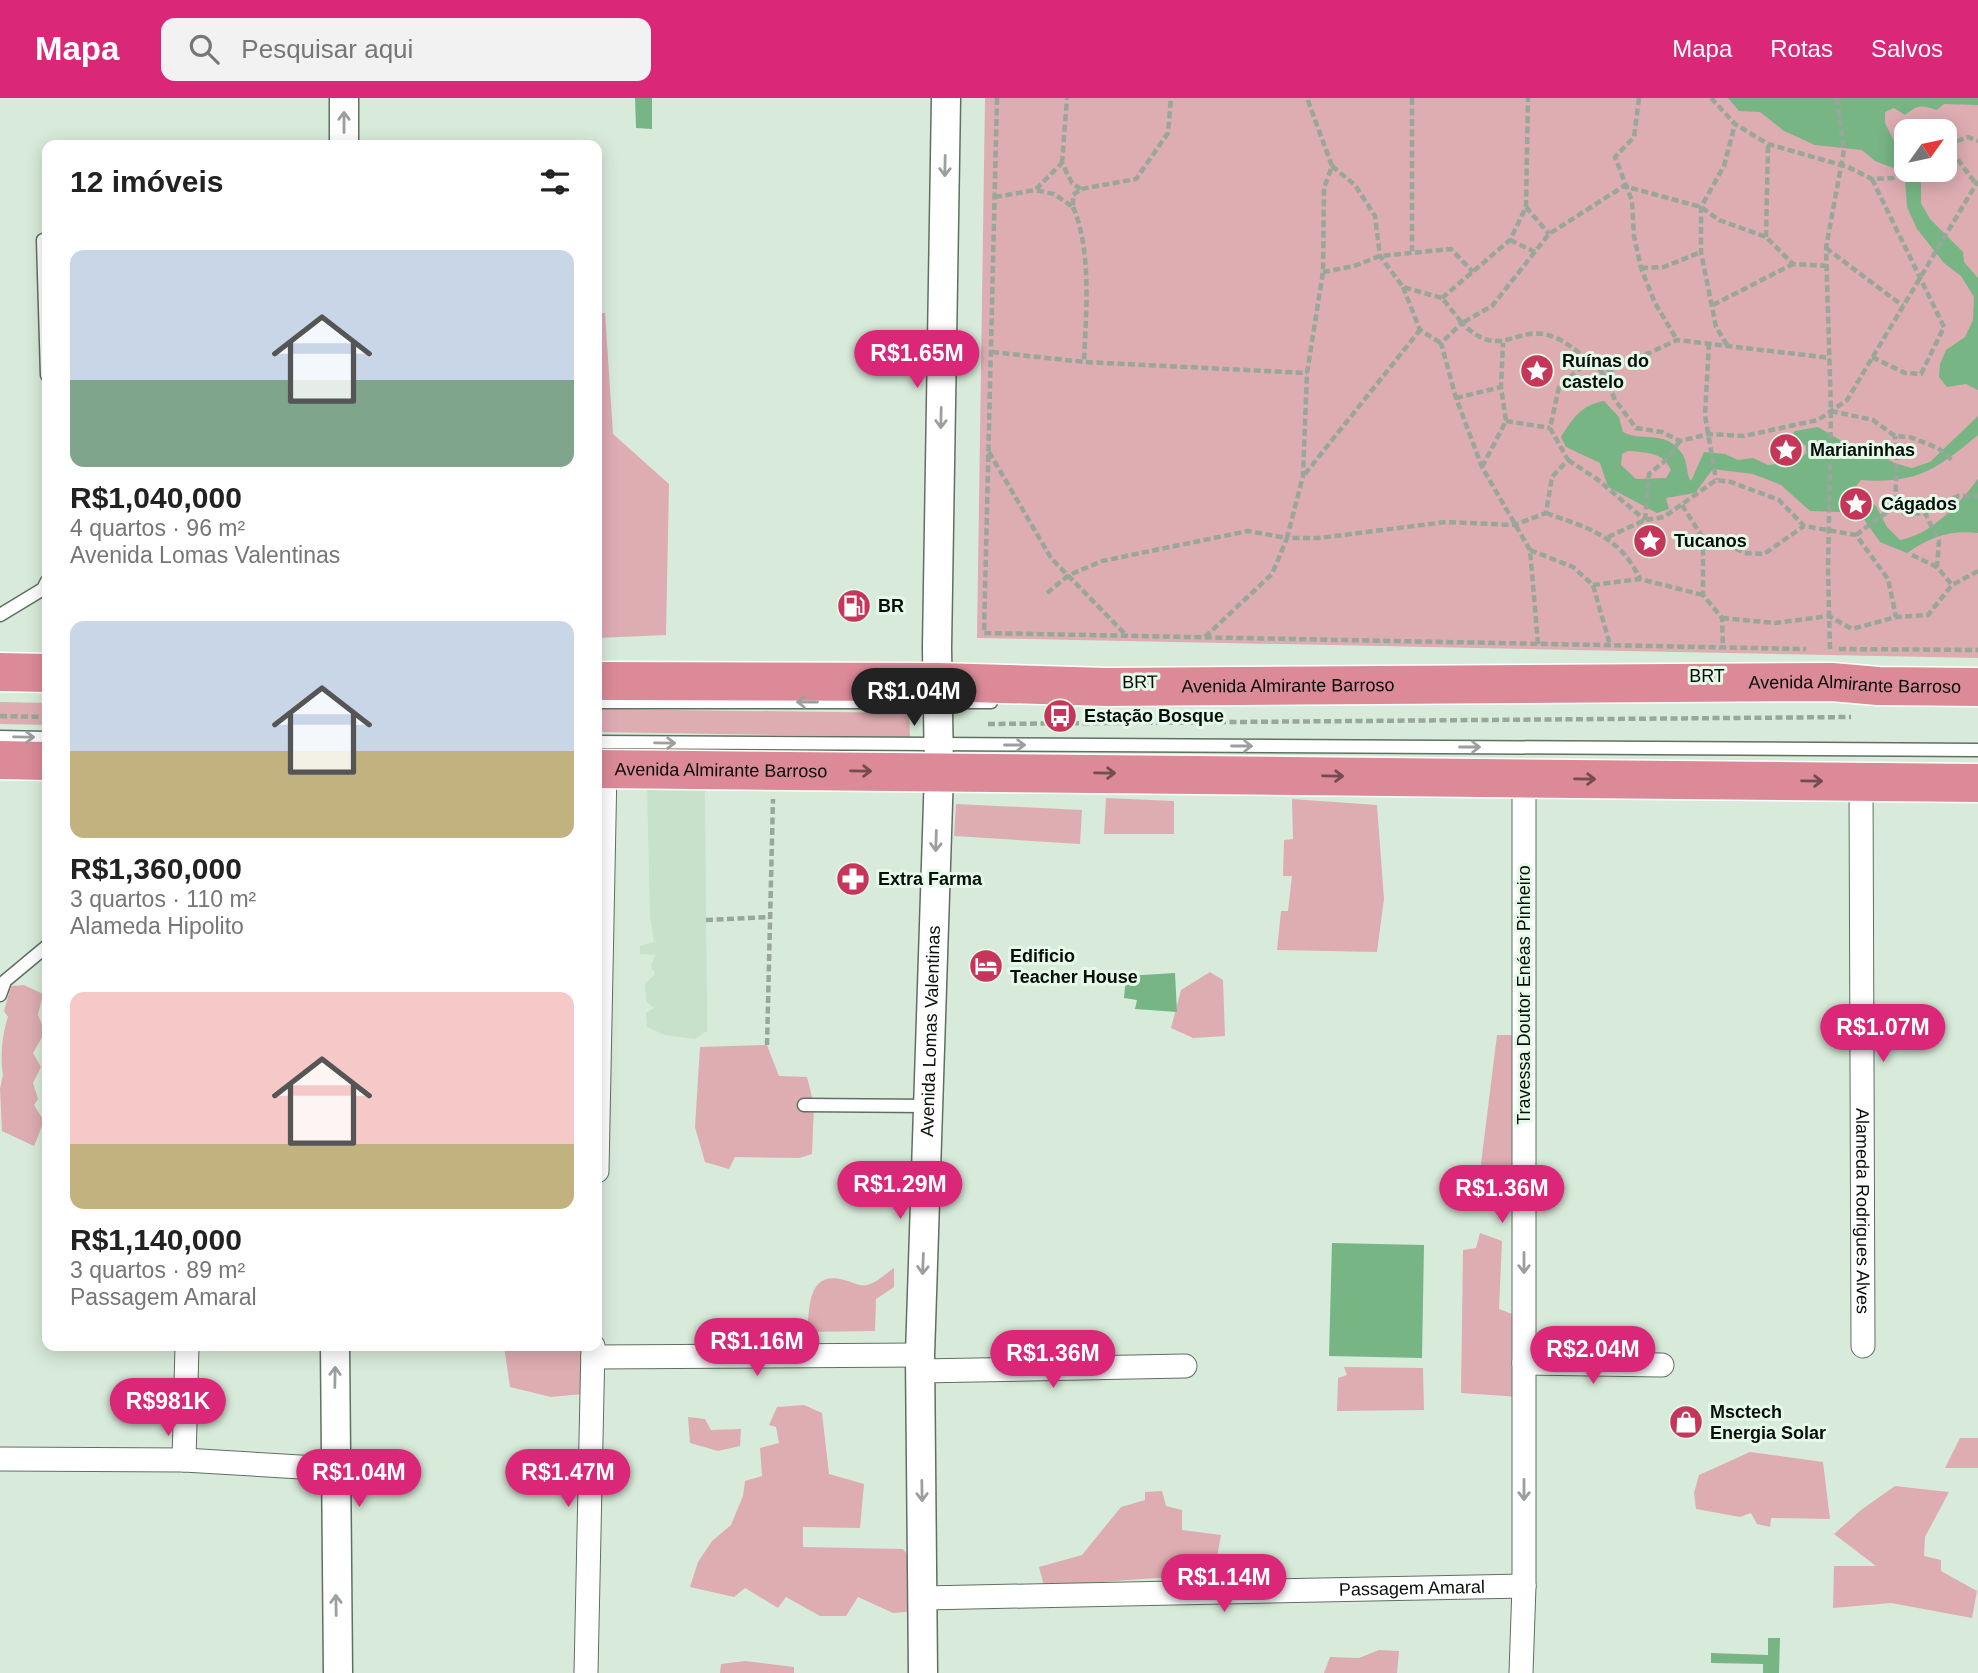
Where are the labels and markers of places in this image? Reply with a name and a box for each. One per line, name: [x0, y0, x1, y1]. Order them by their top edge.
pin: R$1.65M: [852, 330, 982, 390]
place label: Ruínas do castelo: [1562, 351, 1649, 392]
place icon: Ruínas do castelo: [1518, 352, 1556, 390]
place icon: Marianinhas: [1767, 431, 1805, 469]
place label: Marianinhas: [1810, 440, 1915, 460]
place icon: Cágados: [1837, 485, 1875, 523]
place label: Cágados: [1881, 494, 1957, 514]
place icon: Tucanos: [1631, 522, 1669, 560]
place label: Tucanos: [1674, 531, 1747, 551]
fuel station icon: BR: [835, 587, 873, 625]
place label: BR: [878, 596, 904, 616]
pin: R$1.04M: [849, 668, 979, 728]
bus stop icon: Estação Bosque: [1041, 697, 1079, 735]
place label: Estação Bosque: [1084, 706, 1224, 726]
pharmacy icon: Extra Farma: [834, 860, 872, 898]
place label: Extra Farma: [878, 869, 983, 889]
place label: Edificio Teacher House: [1010, 946, 1138, 987]
hotel icon: Edificio Teacher House: [967, 947, 1005, 985]
pin: R$1.07M: [1818, 1004, 1948, 1064]
pin: R$1.29M: [835, 1162, 965, 1221]
pin: R$1.36M: [1437, 1166, 1567, 1225]
pin: R$1.16M: [692, 1318, 822, 1378]
pin: R$2.04M: [1528, 1326, 1658, 1386]
pin: R$1.36M: [988, 1330, 1118, 1390]
pin: R$981K: [111, 1378, 225, 1438]
place label: Msctech Energia Solar: [1710, 1402, 1826, 1443]
shop icon: Msctech Energia Solar: [1667, 1403, 1705, 1441]
pin: R$1.04M: [294, 1450, 424, 1509]
pin: R$1.47M: [503, 1450, 633, 1509]
pin: R$1.14M: [1159, 1554, 1289, 1614]

